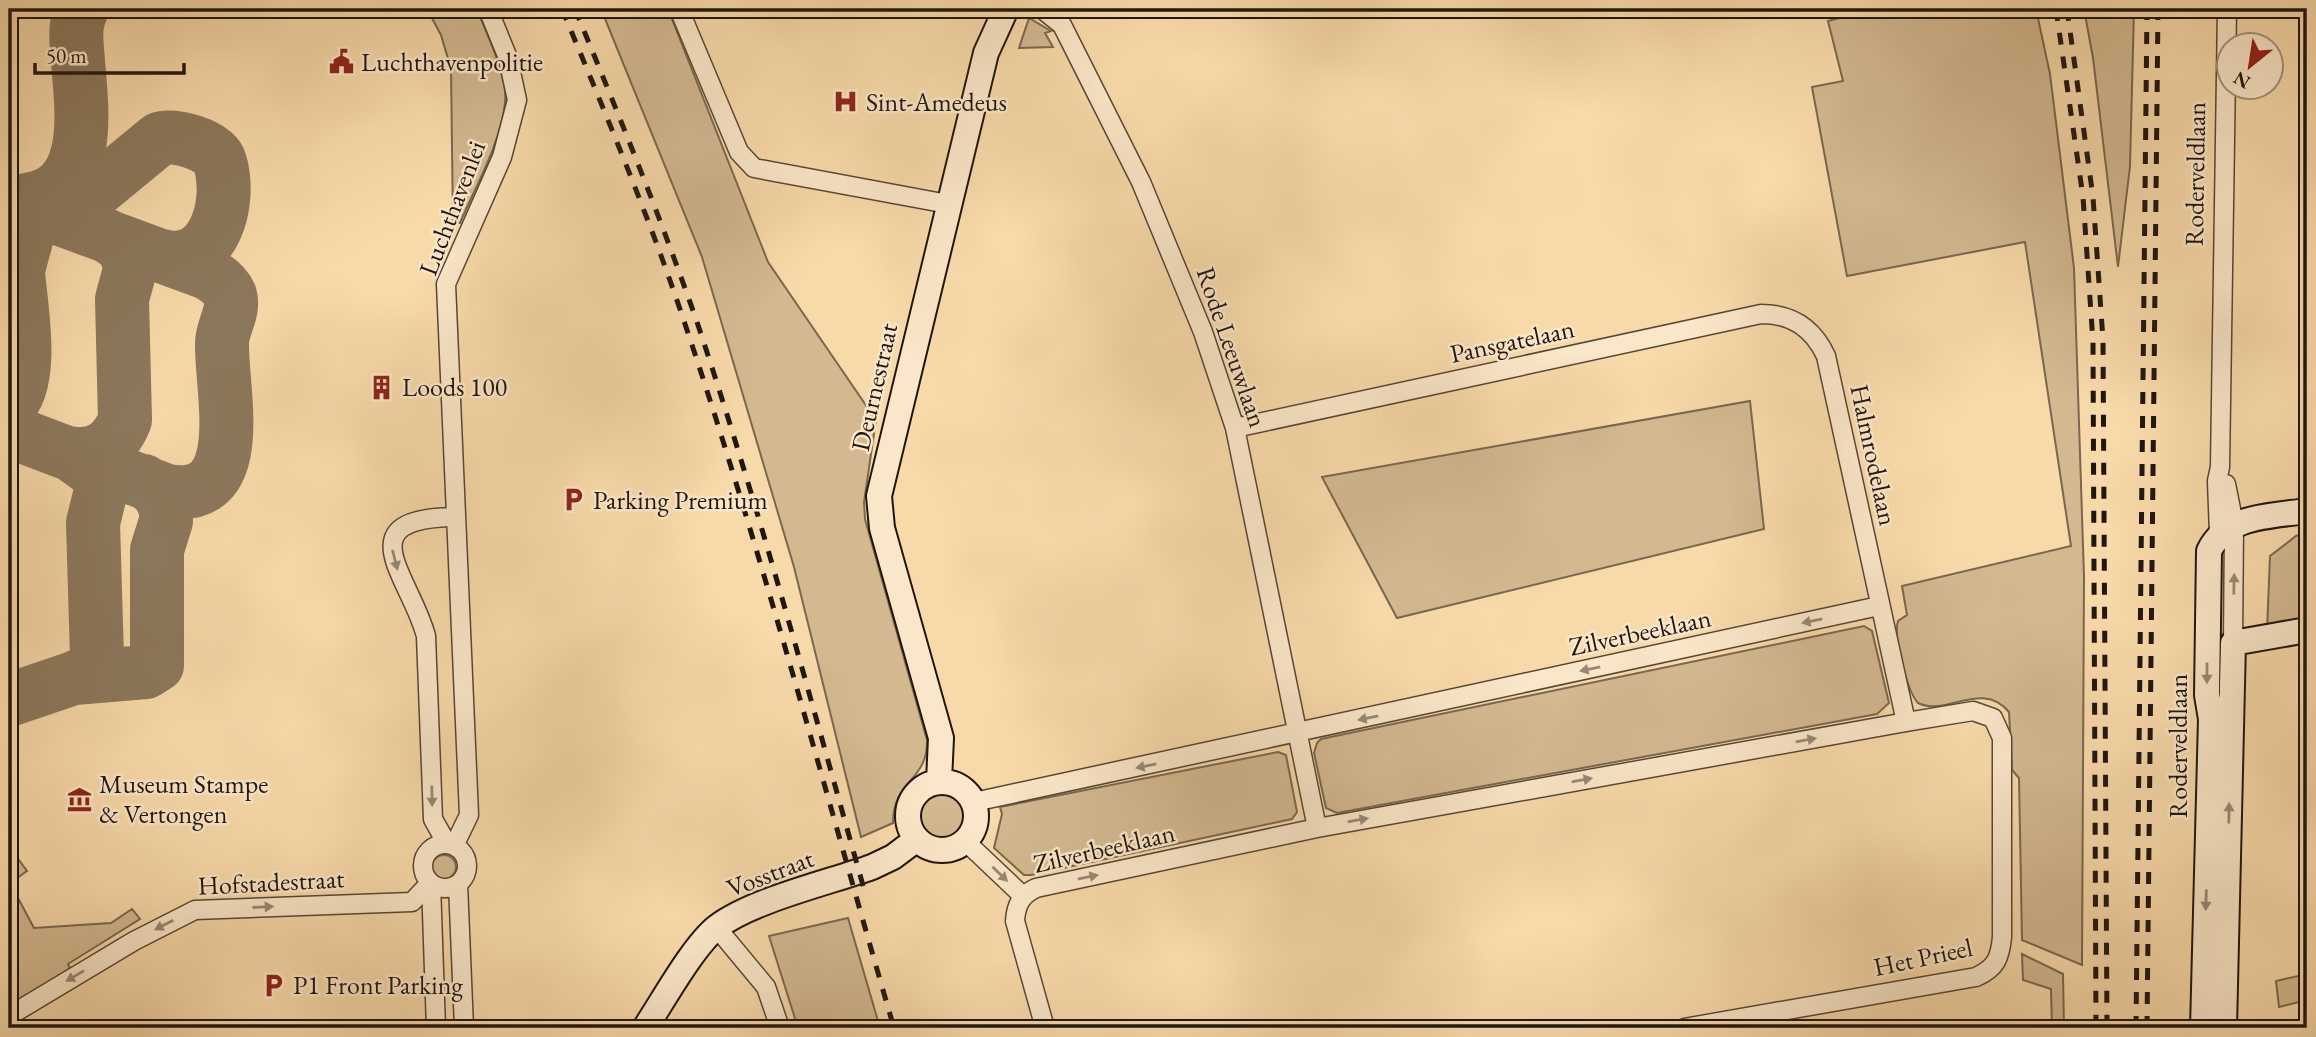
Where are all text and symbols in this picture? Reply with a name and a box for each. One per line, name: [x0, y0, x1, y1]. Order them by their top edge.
scale bar: [35, 32, 184, 76]
north arrow: [2214, 32, 2284, 102]
text: 50 m: [46, 42, 87, 69]
place label: Luchthavenpolitie: [361, 45, 543, 79]
public building icon: Luchthavenpolitie: [327, 48, 355, 76]
text: N: [2228, 65, 2255, 95]
place label: Sint-Amedeus: [866, 85, 1007, 119]
hospital icon: Sint-Amedeus: [832, 88, 860, 116]
street label: Roderveldlaan: [2177, 101, 2213, 246]
street label: Luchthavenlei: [411, 136, 493, 280]
street label: Rode Leeuwlaan: [1189, 262, 1275, 432]
street label: Pansgatelaan: [1447, 311, 1578, 371]
street label: Deurnestraat: [843, 320, 905, 454]
place label: Loods 100: [402, 370, 507, 404]
building icon: Loods 100: [368, 373, 396, 401]
street label: Halmrodelaan: [1842, 381, 1906, 529]
place label: Parking Premium: [593, 483, 768, 517]
parking icon: Parking Premium: [559, 486, 587, 514]
one-way arrow: [390, 549, 401, 571]
one-way arrow: [2228, 572, 2240, 594]
street label: Zilverbeeklaan: [1566, 600, 1714, 664]
one-way arrow: [1801, 615, 1823, 626]
one-way arrow: [2201, 662, 2213, 684]
one-way arrow: [1579, 664, 1601, 675]
street label: Roderveldlaan: [2161, 674, 2195, 818]
one-way arrow: [1357, 712, 1379, 723]
one-way arrow: [1795, 734, 1817, 745]
one-way arrow: [1135, 761, 1157, 772]
place label: Museum Stampe & Vertongen: [99, 767, 268, 831]
one-way arrow: [1571, 774, 1593, 785]
museum icon: Museum Stampe & Vertongen: [65, 785, 93, 813]
one-way arrow: [426, 785, 438, 807]
one-way arrow: [2223, 802, 2235, 824]
one-way arrow: [1347, 814, 1369, 825]
street label: Zilverbeeklaan: [1030, 815, 1178, 881]
street label: Vosstraat: [722, 841, 818, 905]
street label: Hofstadestraat: [197, 861, 345, 903]
one-way arrow: [991, 865, 1008, 881]
one-way arrow: [1077, 871, 1099, 882]
one-way arrow: [2200, 889, 2212, 911]
one-way arrow: [252, 902, 274, 913]
one-way arrow: [154, 920, 174, 931]
street label: Het Prieel: [1870, 930, 1976, 984]
place label: P1 Front Parking: [293, 968, 463, 1002]
one-way arrow: [66, 970, 85, 982]
parking icon: P1 Front Parking: [259, 971, 287, 999]

